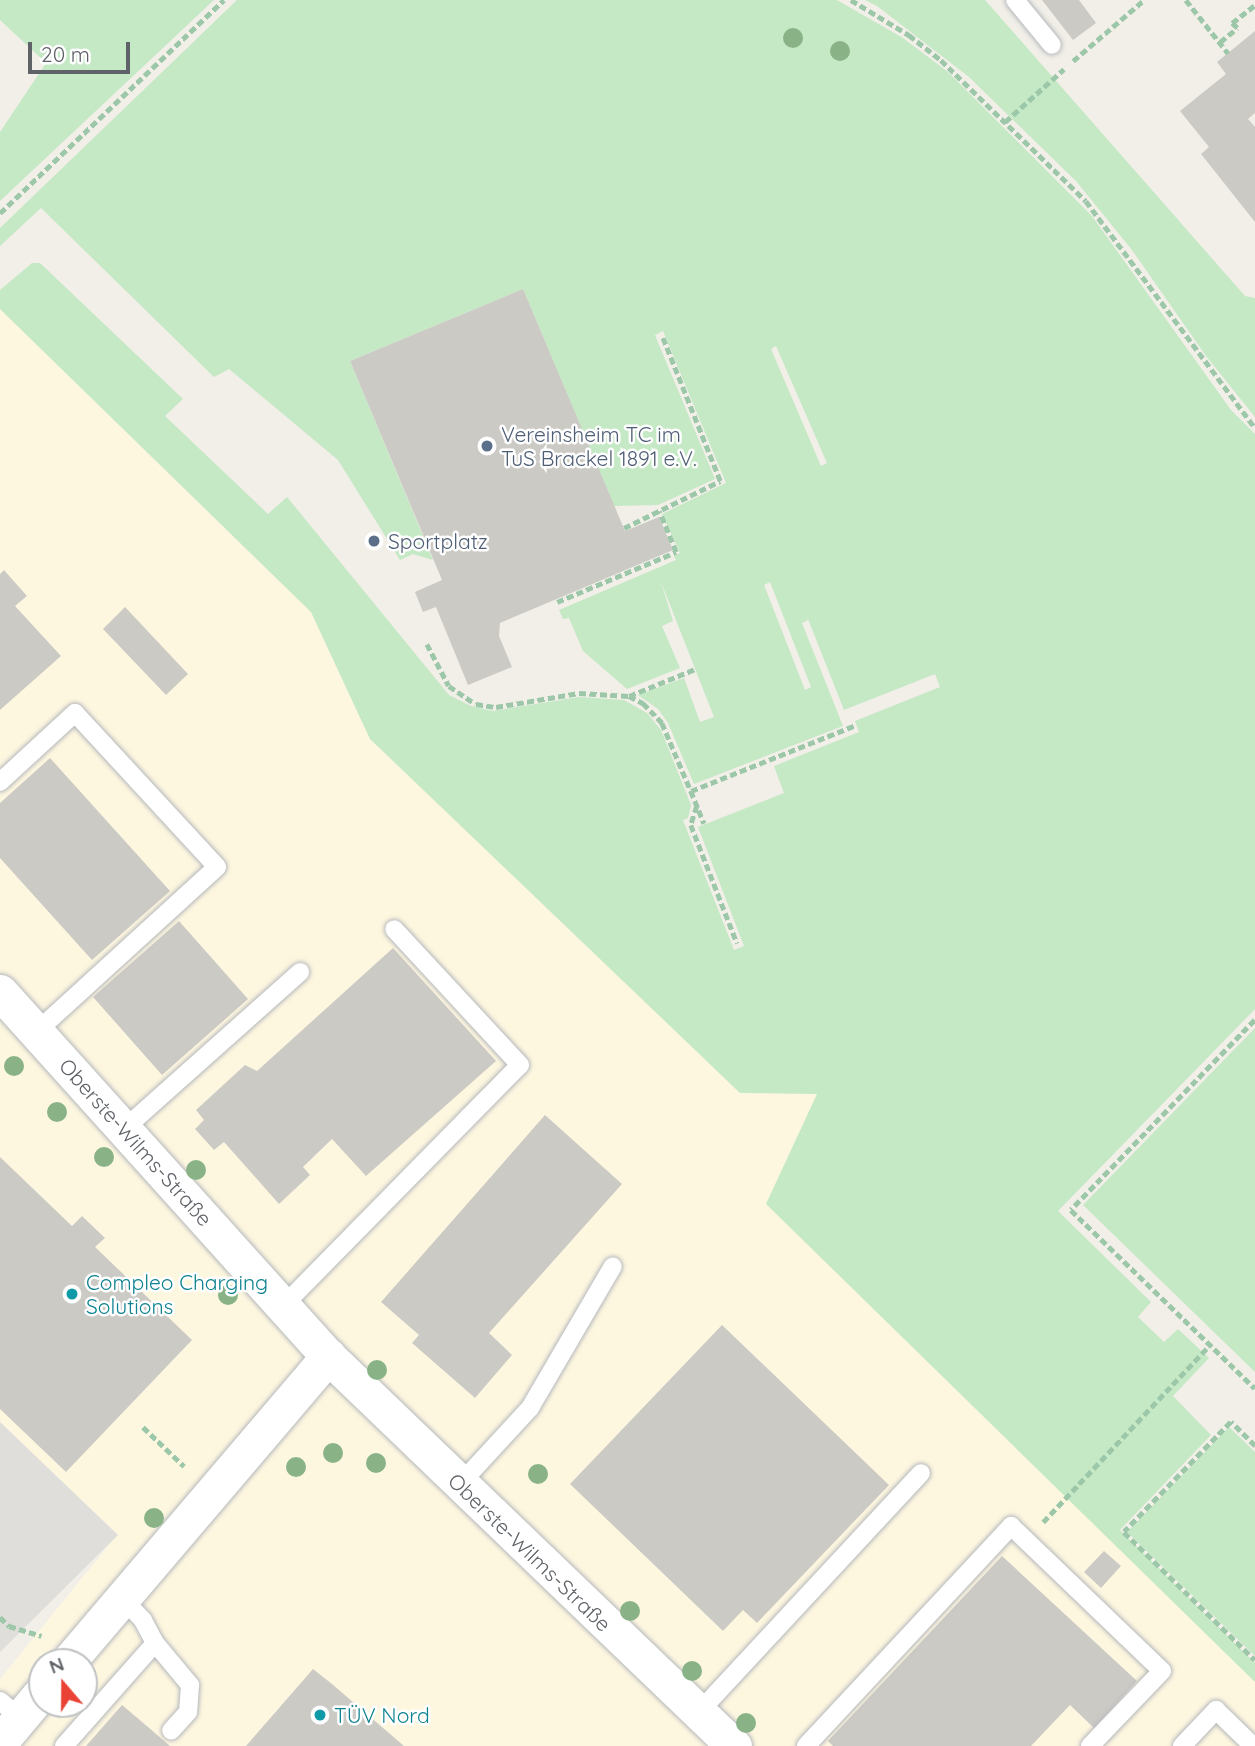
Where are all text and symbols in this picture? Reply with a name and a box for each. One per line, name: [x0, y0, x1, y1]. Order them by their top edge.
scale bar: [32, 28, 133, 72]
text: 20 m: [41, 41, 90, 67]
place label: Vereinsheim TC im TuS Brackel 1891 e.V.: [501, 421, 697, 471]
marker: Vereinsheim TC im TuS Brackel 1891 e.V.: [479, 438, 495, 454]
place label: Sportplatz: [388, 528, 488, 554]
marker: Sportplatz: [366, 533, 382, 549]
street label: Oberste-Wilms-Straße: [54, 1053, 218, 1231]
place label: Compleo Charging Solutions: [86, 1269, 268, 1319]
marker: Compleo Charging Solutions: [64, 1286, 80, 1302]
street label: Oberste-Wilms-Straße: [443, 1468, 617, 1636]
north arrow: [28, 1648, 98, 1718]
text: N: [46, 1651, 67, 1679]
place label: TÜV Nord: [334, 1702, 430, 1728]
marker: TÜV Nord: [312, 1707, 328, 1723]

